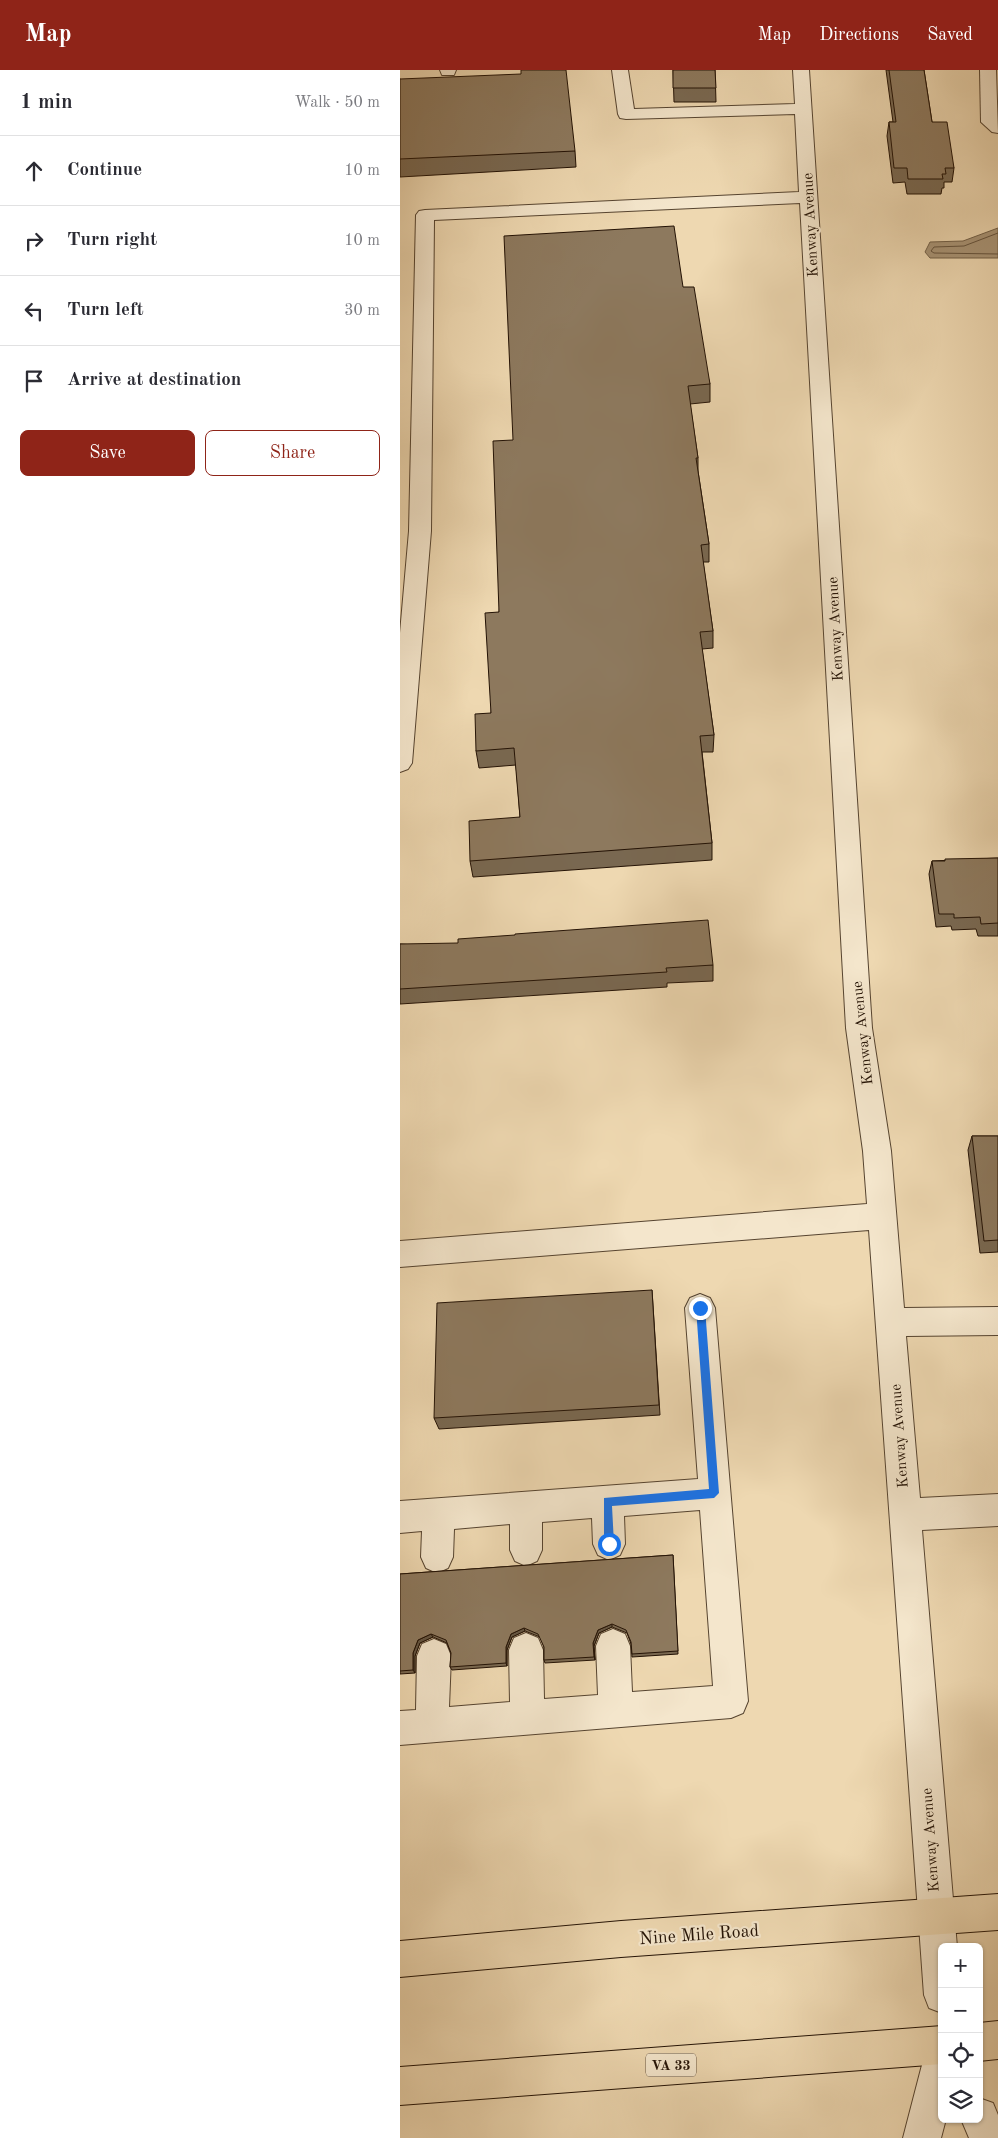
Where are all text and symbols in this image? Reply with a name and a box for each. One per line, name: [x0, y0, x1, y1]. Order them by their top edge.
text: Map: [25, 23, 72, 47]
text: Map: [758, 26, 791, 44]
text: Directions: [819, 26, 899, 44]
text: Saved: [927, 26, 973, 44]
text: 1 min: [20, 92, 73, 113]
text: Walk · 50 m: [294, 95, 380, 111]
icon: ahead: [20, 157, 48, 185]
text: Continue: [67, 161, 142, 180]
text: 10 m: [344, 163, 380, 179]
street label: Kenway Avenue: [801, 172, 822, 277]
icon: right: [20, 227, 48, 255]
text: Turn right: [67, 231, 157, 250]
text: 10 m: [344, 233, 380, 249]
icon: left: [20, 297, 48, 325]
text: Turn left: [67, 301, 144, 320]
text: 30 m: [344, 303, 380, 319]
icon: arrive: [20, 367, 48, 395]
text: Arrive at destination: [67, 371, 241, 390]
button: Save: [20, 430, 195, 476]
button: Share: [205, 430, 380, 476]
street label: Kenway Avenue: [826, 576, 847, 681]
street label: Kenway Avenue: [851, 980, 876, 1086]
route end: [689, 1297, 712, 1320]
street label: Kenway Avenue: [889, 1383, 912, 1489]
route start: [598, 1533, 621, 1556]
street label: Kenway Avenue: [920, 1787, 943, 1893]
street label: Nine Mile Road: [639, 1922, 760, 1948]
map controls: [938, 1943, 983, 2123]
button: +: [938, 1943, 983, 1988]
button: −: [938, 1988, 983, 2033]
button: locate: [938, 2033, 983, 2078]
road number: VA 33: [646, 2054, 696, 2076]
button: layers: [938, 2078, 983, 2123]

